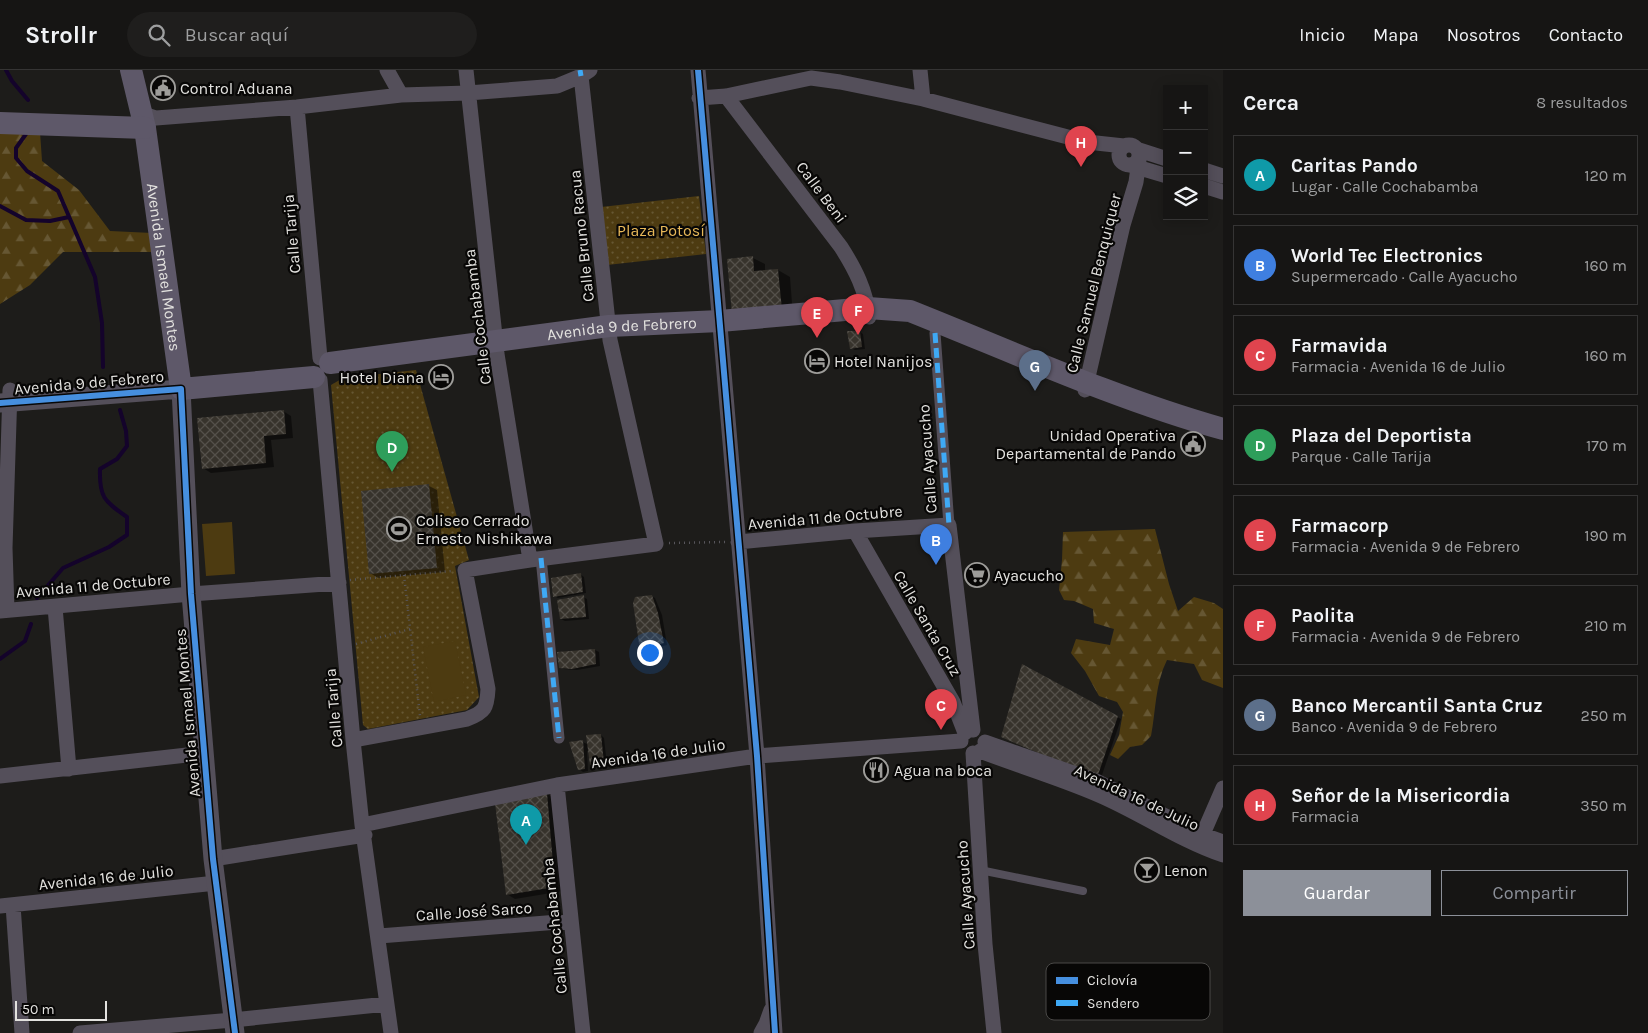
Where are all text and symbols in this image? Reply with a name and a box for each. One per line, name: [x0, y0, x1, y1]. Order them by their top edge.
search box: [127, 12, 477, 57]
text: Strollr: [25, 21, 97, 49]
icon: search: [145, 21, 173, 49]
text: Buscar aquí: [185, 24, 289, 46]
text: Inicio: [1299, 24, 1345, 46]
text: Mapa: [1373, 24, 1419, 46]
text: Nosotros: [1447, 24, 1521, 46]
text: Contacto: [1549, 24, 1623, 46]
public building icon: Control Aduana: [150, 75, 176, 101]
place label: Control Aduana: [180, 79, 293, 98]
map controls: [1163, 85, 1208, 220]
button: +: [1163, 85, 1208, 130]
text: Cerca: [1243, 91, 1299, 115]
text: 8 resultados: [1536, 93, 1628, 112]
pin: H: [1065, 126, 1097, 167]
button: −: [1163, 130, 1208, 175]
text: Caritas Pando: [1291, 155, 1418, 177]
street label: Calle Beni: [792, 158, 851, 227]
text: A: [1255, 166, 1265, 185]
text: 120 m: [1584, 166, 1627, 185]
street label: Calle Bruno Racua: [565, 169, 598, 303]
button: layers: [1163, 175, 1208, 220]
text: Lugar · Calle Cochabamba: [1291, 177, 1479, 196]
street label: Avenida Ismael Montes: [143, 182, 185, 352]
street label: Calle Samuel Benquiquer: [1062, 191, 1125, 375]
street label: Calle Tarija: [279, 194, 304, 274]
park label: Plaza Potosí: [617, 221, 705, 240]
text: World Tec Electronics: [1291, 245, 1483, 267]
street label: Calle Cochabamba: [460, 248, 495, 386]
text: B: [1255, 256, 1265, 275]
text: 160 m: [1584, 256, 1627, 275]
text: Supermercado · Calle Ayacucho: [1291, 267, 1518, 286]
pin: F: [842, 294, 874, 335]
pin: E: [801, 297, 833, 338]
street label: Avenida 9 de Febrero: [546, 313, 697, 344]
text: Farmavida: [1291, 335, 1388, 357]
text: C: [1255, 346, 1265, 365]
text: 160 m: [1584, 346, 1627, 365]
hotel icon: Hotel Nanijos: [804, 348, 830, 374]
pin: G: [1019, 350, 1051, 391]
place label: Hotel Nanijos: [834, 352, 932, 371]
text: Farmacia · Avenida 16 de Julio: [1291, 357, 1505, 376]
hotel icon: Hotel Diana: [428, 364, 454, 390]
street label: Avenida 9 de Febrero: [13, 366, 165, 399]
place label: Hotel Diana: [339, 368, 424, 387]
street label: Calle Ayacucho: [914, 404, 941, 514]
text: Plaza del Deportista: [1291, 425, 1472, 447]
place label: Unidad Operativa Departamental de Pando: [995, 426, 1176, 463]
pin: D: [376, 431, 408, 472]
public building icon: Unidad Operativa Departamental de Pando: [1180, 431, 1206, 457]
text: D: [1255, 436, 1265, 455]
text: 170 m: [1586, 436, 1627, 455]
text: Parque · Calle Tarija: [1291, 447, 1432, 466]
street label: Avenida 11 de Octubre: [747, 501, 903, 534]
place label: Coliseo Cerrado Ernesto Nishikawa: [416, 511, 552, 548]
text: Farmacorp: [1291, 515, 1389, 537]
sports icon: Coliseo Cerrado Ernesto Nishikawa: [386, 516, 412, 542]
pin: B: [920, 524, 952, 565]
text: E: [1255, 526, 1265, 545]
text: 190 m: [1584, 526, 1627, 545]
text: Farmacia · Avenida 9 de Febrero: [1291, 537, 1520, 556]
supermarket icon: Ayacucho: [964, 562, 990, 588]
place label: Ayacucho: [994, 566, 1064, 585]
street label: Calle Santa Cruz: [890, 567, 966, 680]
street label: Avenida 11 de Octubre: [15, 569, 171, 602]
text: Paolita: [1291, 605, 1355, 627]
text: F: [1256, 616, 1264, 635]
text: 210 m: [1584, 616, 1627, 635]
text: Farmacia · Avenida 9 de Febrero: [1291, 627, 1520, 646]
street label: Avenida Ismael Montes: [171, 628, 204, 798]
your location: [637, 640, 663, 666]
street label: Calle Tarija: [321, 668, 346, 748]
pin: C: [925, 689, 957, 730]
text: Banco Mercantil Santa Cruz: [1291, 695, 1543, 717]
text: G: [1255, 706, 1265, 725]
text: 250 m: [1580, 706, 1627, 725]
text: Banco · Avenida 9 de Febrero: [1291, 717, 1497, 736]
street label: Avenida 16 de Julio: [590, 735, 726, 772]
restaurant icon: Agua na boca: [863, 757, 889, 783]
street label: Avenida 16 de Julio: [1071, 760, 1202, 835]
place label: Agua na boca: [894, 761, 992, 780]
text: Señor de la Misericordia: [1291, 785, 1510, 807]
text: H: [1254, 796, 1266, 815]
text: 350 m: [1580, 796, 1627, 815]
pin: A: [510, 804, 542, 845]
text: Farmacia: [1291, 807, 1359, 826]
street label: Calle Ayacucho: [952, 840, 979, 950]
street label: Calle Cochabamba: [538, 857, 571, 995]
bar icon: Lenon: [1134, 857, 1160, 883]
street label: Avenida 16 de Julio: [38, 861, 174, 894]
place label: Lenon: [1164, 861, 1208, 880]
button: Guardar: [1243, 870, 1431, 916]
button: Compartir: [1441, 870, 1628, 916]
street label: Calle José Sarco: [415, 898, 533, 925]
legend: [1046, 963, 1210, 1020]
text: Ciclovía: [1087, 972, 1137, 989]
text: Sendero: [1087, 995, 1139, 1012]
scale bar: [15, 998, 108, 1021]
text: 50 m: [22, 1001, 55, 1018]

